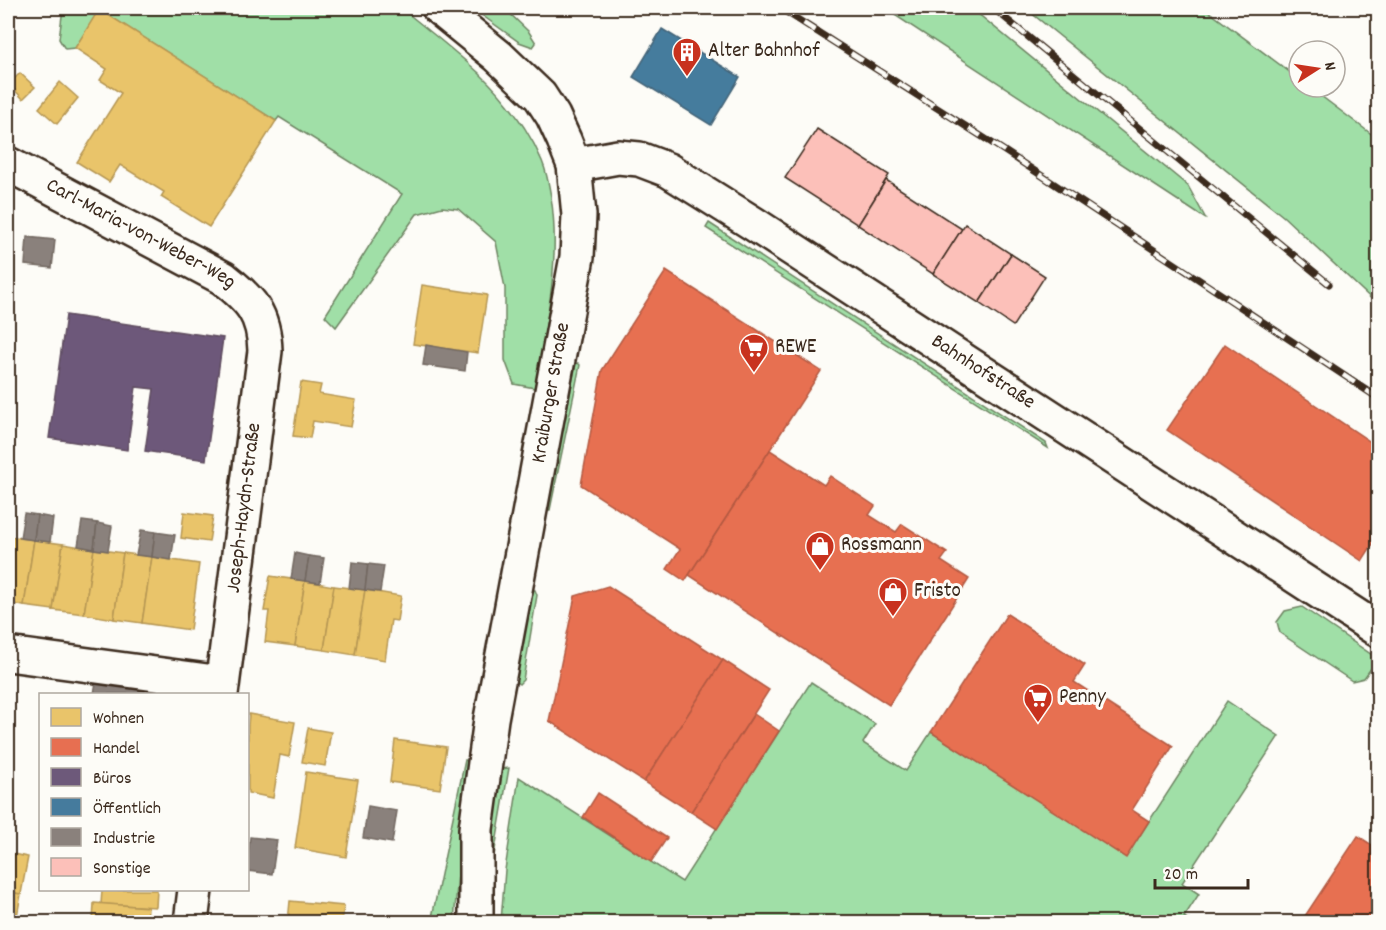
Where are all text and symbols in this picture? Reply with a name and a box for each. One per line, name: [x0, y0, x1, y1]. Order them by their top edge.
building icon: Alter Bahnhof: [671, 36, 703, 78]
place label: Alter Bahnhof: [708, 37, 820, 67]
north arrow: [1287, 39, 1347, 99]
text: N: [1317, 60, 1341, 73]
street label: Carl-Maria-von-Weber-Weg: [40, 172, 242, 297]
street label: Kraiburger Straße: [525, 320, 579, 466]
street label: Bahnhofstraße: [924, 328, 1041, 418]
supermarket icon: REWE: [738, 332, 770, 374]
place label: REWE: [775, 333, 817, 363]
street label: Joseph-Haydn-Straße: [220, 421, 270, 595]
shop icon: Rossmann: [804, 530, 836, 572]
place label: Rossmann: [841, 531, 922, 561]
shop icon: Fristo: [877, 576, 909, 618]
place label: Fristo: [914, 577, 961, 607]
supermarket icon: Penny: [1022, 682, 1054, 724]
place label: Penny: [1059, 683, 1106, 713]
legend: [39, 693, 249, 891]
text: Wohnen: [93, 707, 144, 732]
text: Handel: [93, 737, 140, 762]
text: Büros: [93, 767, 132, 792]
text: Öffentlich: [93, 797, 161, 822]
text: Industrie: [93, 827, 155, 852]
scale bar: [1155, 852, 1248, 890]
text: Sonstige: [93, 857, 151, 882]
text: 20 m: [1164, 863, 1198, 888]

